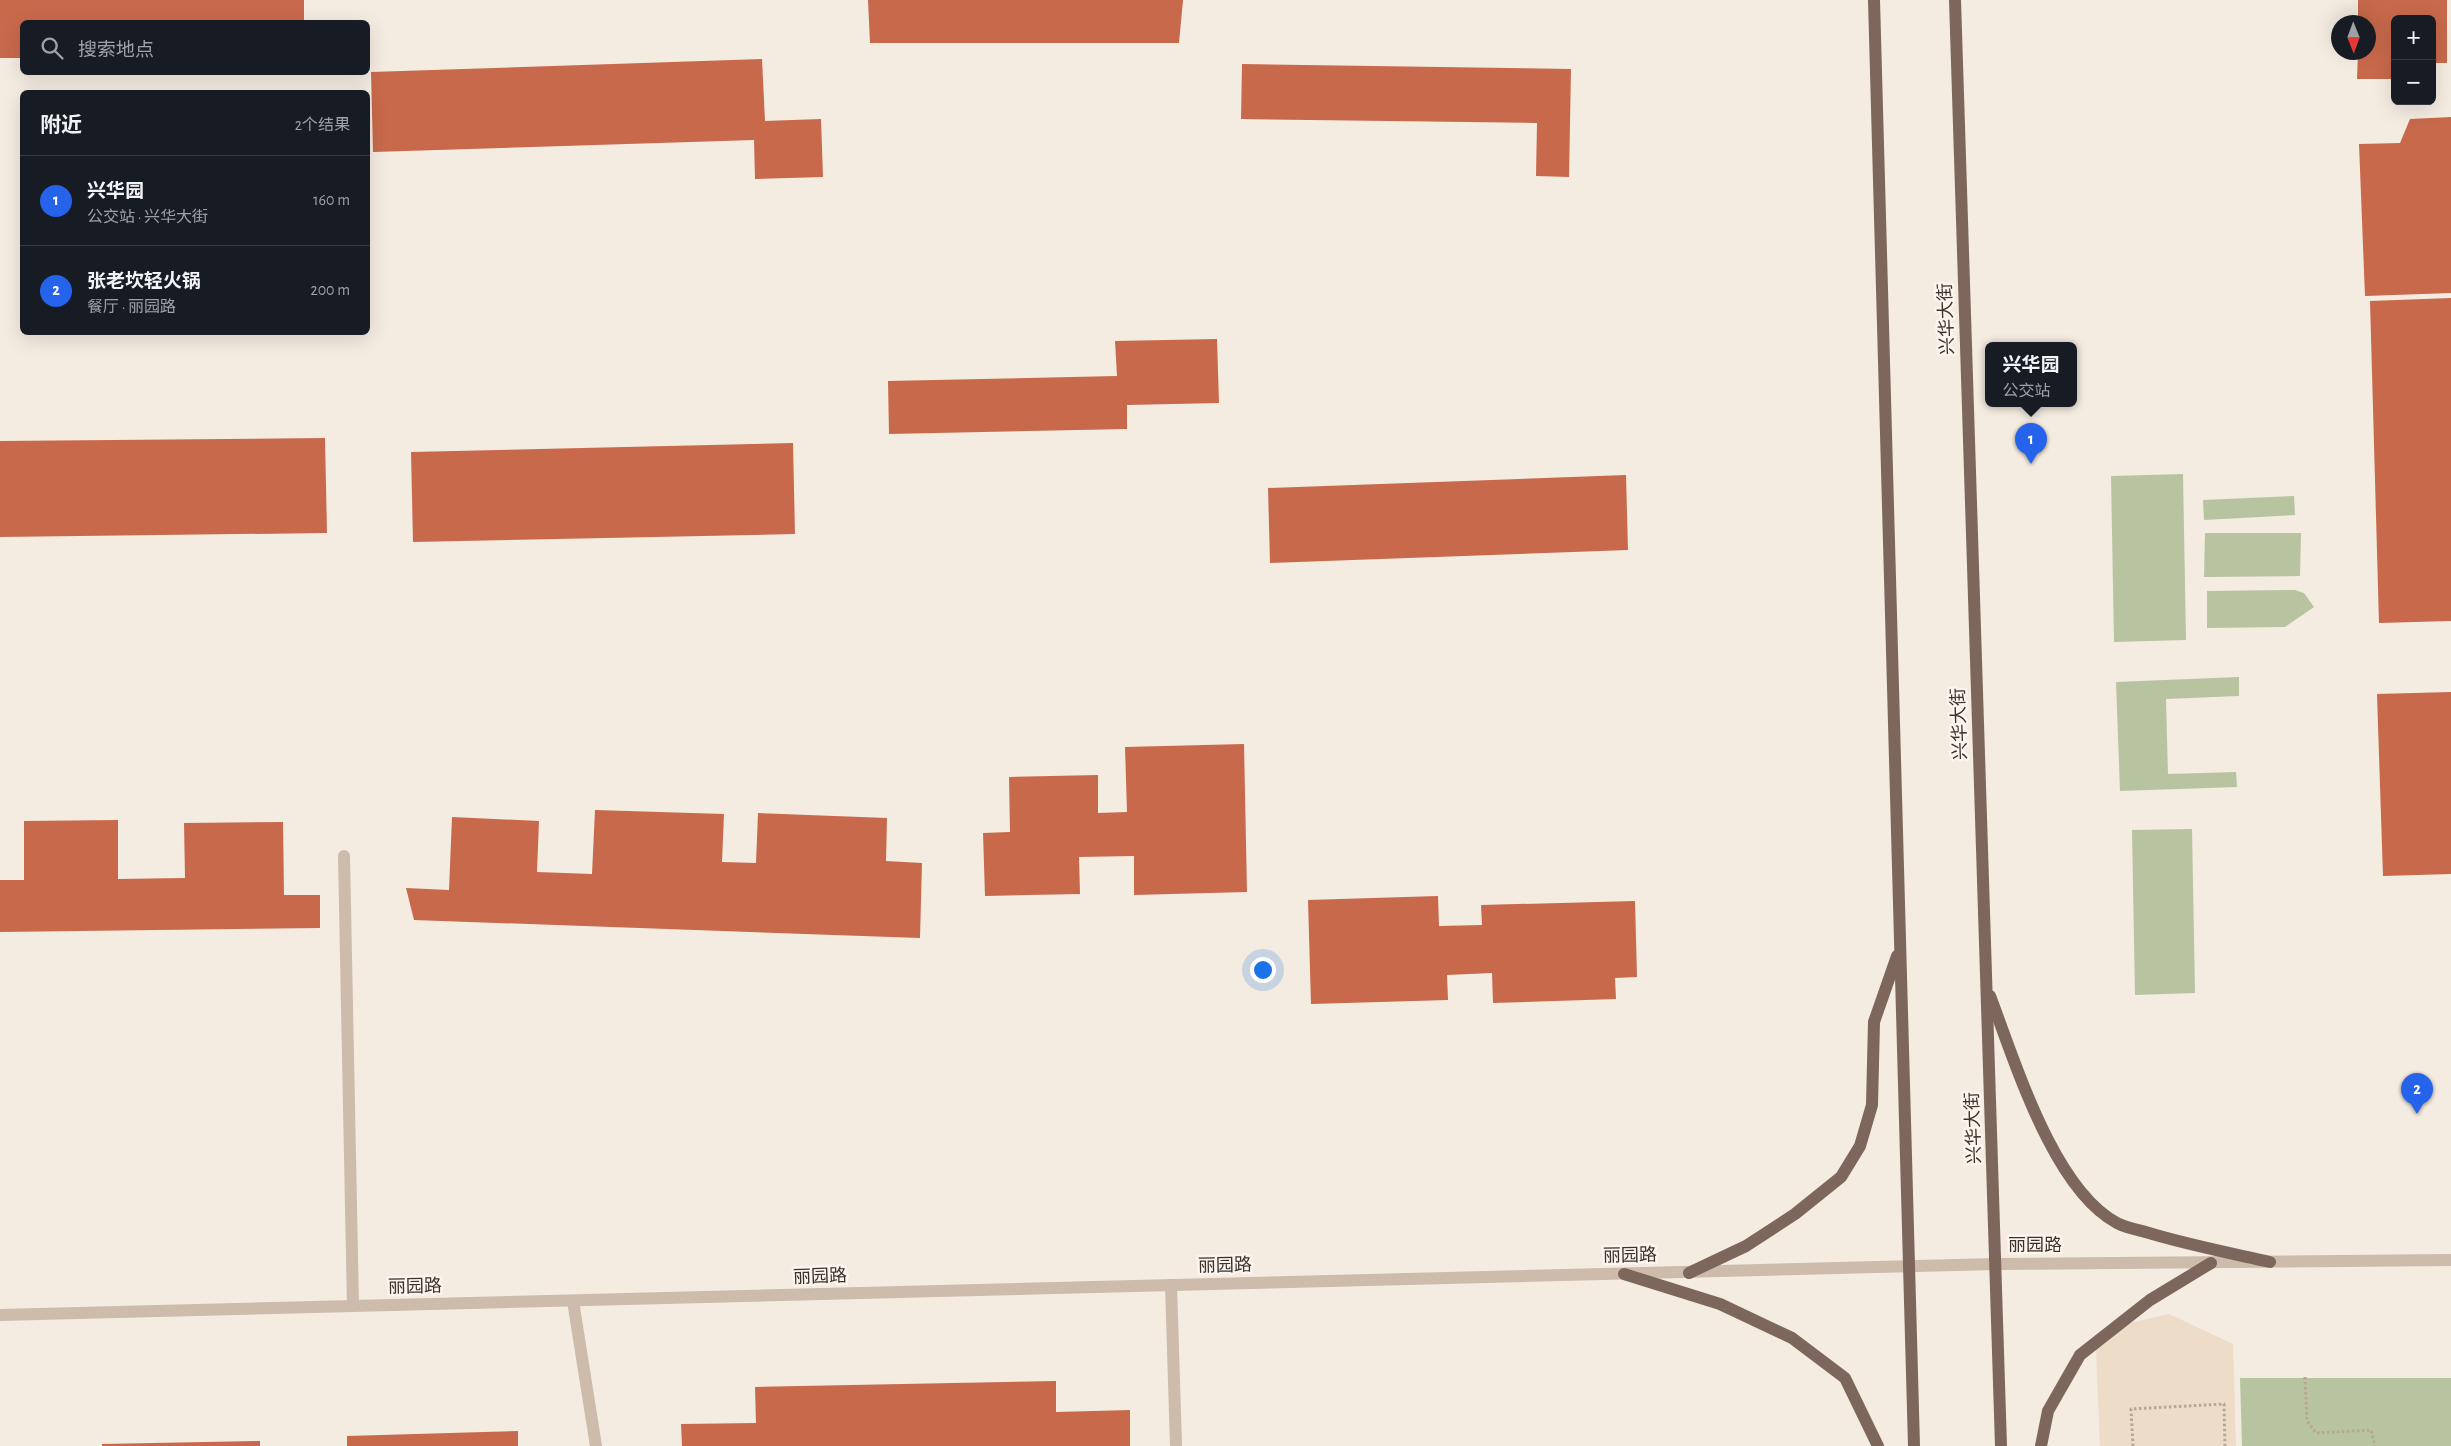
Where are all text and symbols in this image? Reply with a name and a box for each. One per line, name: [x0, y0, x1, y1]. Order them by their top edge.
north arrow: [2331, 15, 2376, 60]
map controls: [2391, 15, 2436, 105]
button: +: [2391, 15, 2436, 60]
search box: [20, 20, 370, 75]
icon: search: [38, 34, 66, 62]
text: 搜索地点: [78, 41, 154, 60]
button: −: [2391, 60, 2436, 105]
text: 附近: [40, 115, 82, 136]
text: 2个结果: [295, 117, 350, 133]
text: 兴华园: [87, 182, 144, 201]
text: 1: [53, 192, 59, 208]
text: 160 m: [313, 192, 350, 208]
text: 公交站 · 兴华大街: [87, 209, 208, 225]
text: 张老坎轻火锅: [87, 272, 201, 291]
text: 2: [52, 282, 60, 298]
text: 200 m: [310, 282, 350, 298]
street label: 兴华大街: [1935, 283, 1957, 355]
text: 餐厅 · 丽园路: [87, 299, 176, 315]
popup: [1985, 342, 2077, 407]
text: 兴华园: [2002, 356, 2060, 375]
text: 公交站: [2002, 383, 2051, 399]
pin: 1: [2015, 423, 2047, 464]
street label: 兴华大街: [1948, 688, 1970, 760]
your location: [1250, 957, 1276, 983]
pin: 2: [2401, 1073, 2433, 1114]
street label: 兴华大街: [1962, 1092, 1984, 1164]
street label: 丽园路: [2008, 1235, 2062, 1255]
street label: 丽园路: [1603, 1245, 1657, 1265]
street label: 丽园路: [1198, 1255, 1252, 1275]
street label: 丽园路: [793, 1265, 847, 1287]
street label: 丽园路: [388, 1276, 442, 1296]

